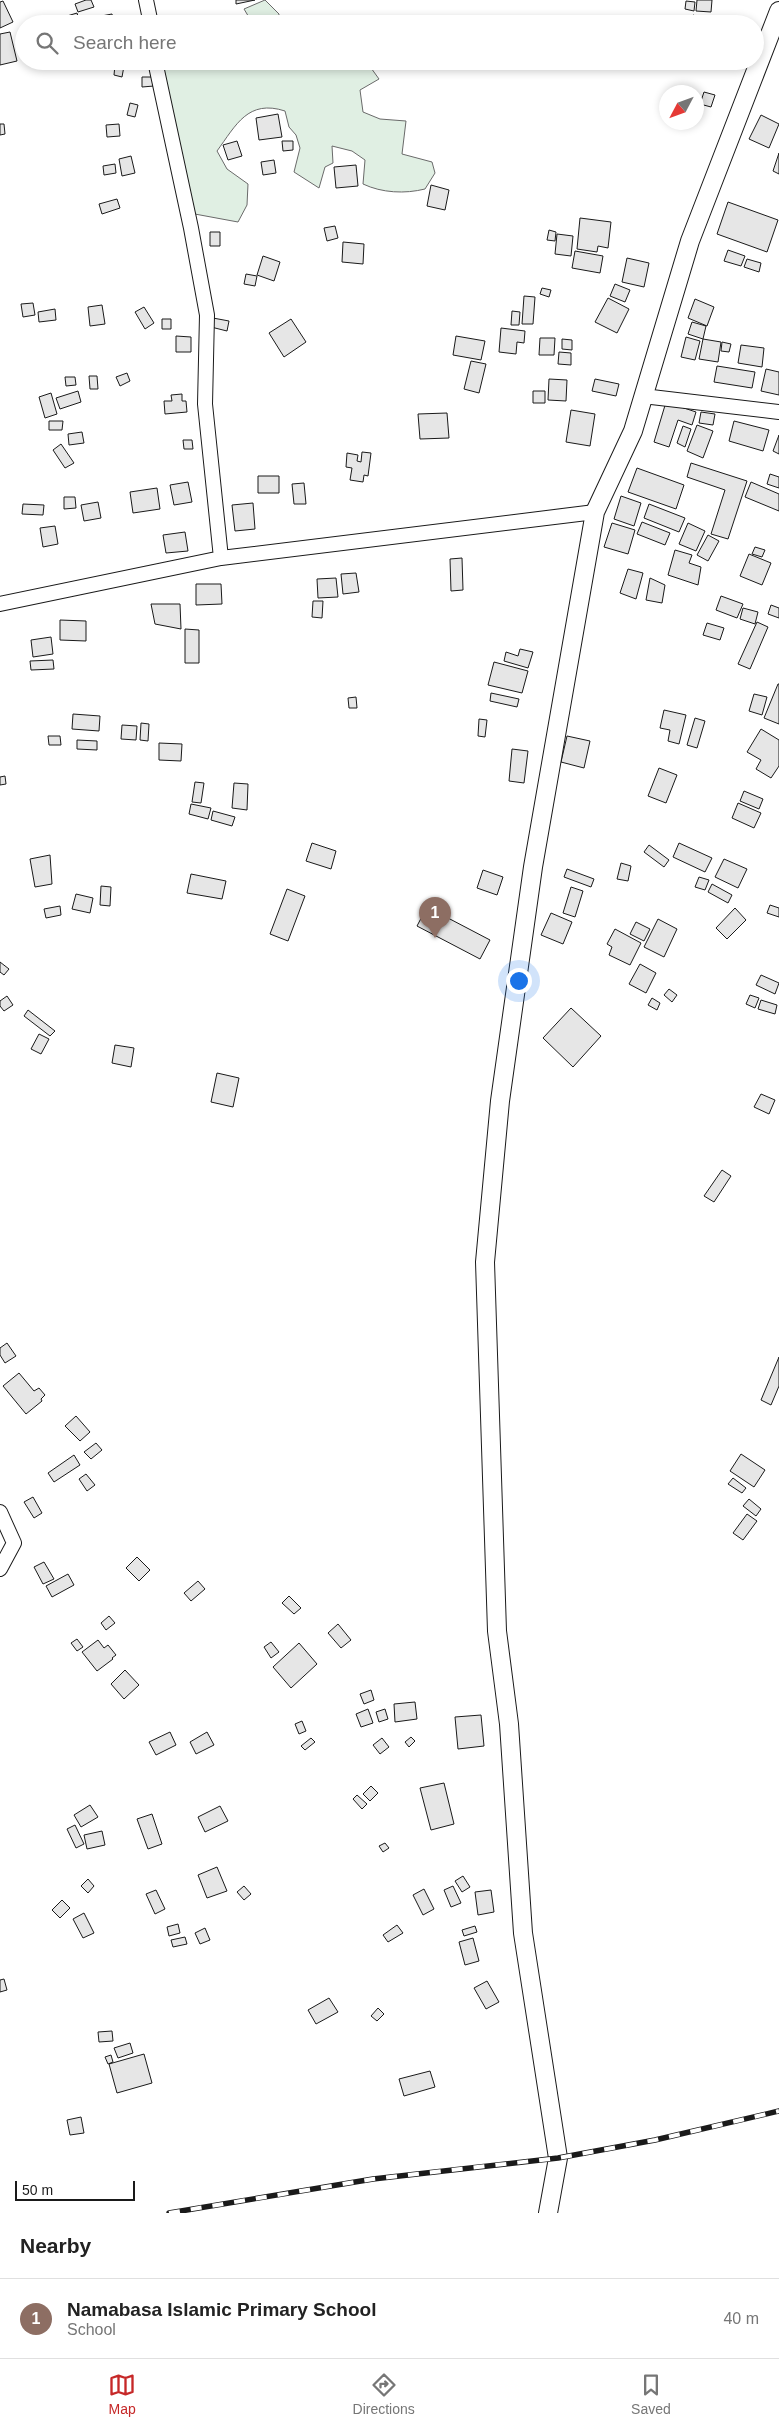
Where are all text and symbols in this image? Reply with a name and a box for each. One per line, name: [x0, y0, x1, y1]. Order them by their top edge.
search box: [15, 15, 764, 70]
icon: search: [33, 29, 61, 57]
text: Search here: [73, 32, 177, 53]
north arrow: [659, 85, 704, 130]
pin: 1: [419, 897, 451, 938]
your location: [506, 968, 532, 994]
scale bar: [15, 2178, 135, 2201]
text: 50 m: [22, 2182, 53, 2198]
text: Nearby: [20, 2234, 91, 2257]
text: Namabasa Islamic Primary School: [67, 2299, 376, 2320]
text: 1: [32, 2310, 40, 2327]
text: 40 m: [723, 2310, 759, 2327]
text: School: [67, 2321, 116, 2338]
tab: Map: [108, 2371, 136, 2417]
tab: Directions: [353, 2371, 415, 2417]
tab: Saved: [631, 2371, 671, 2417]

